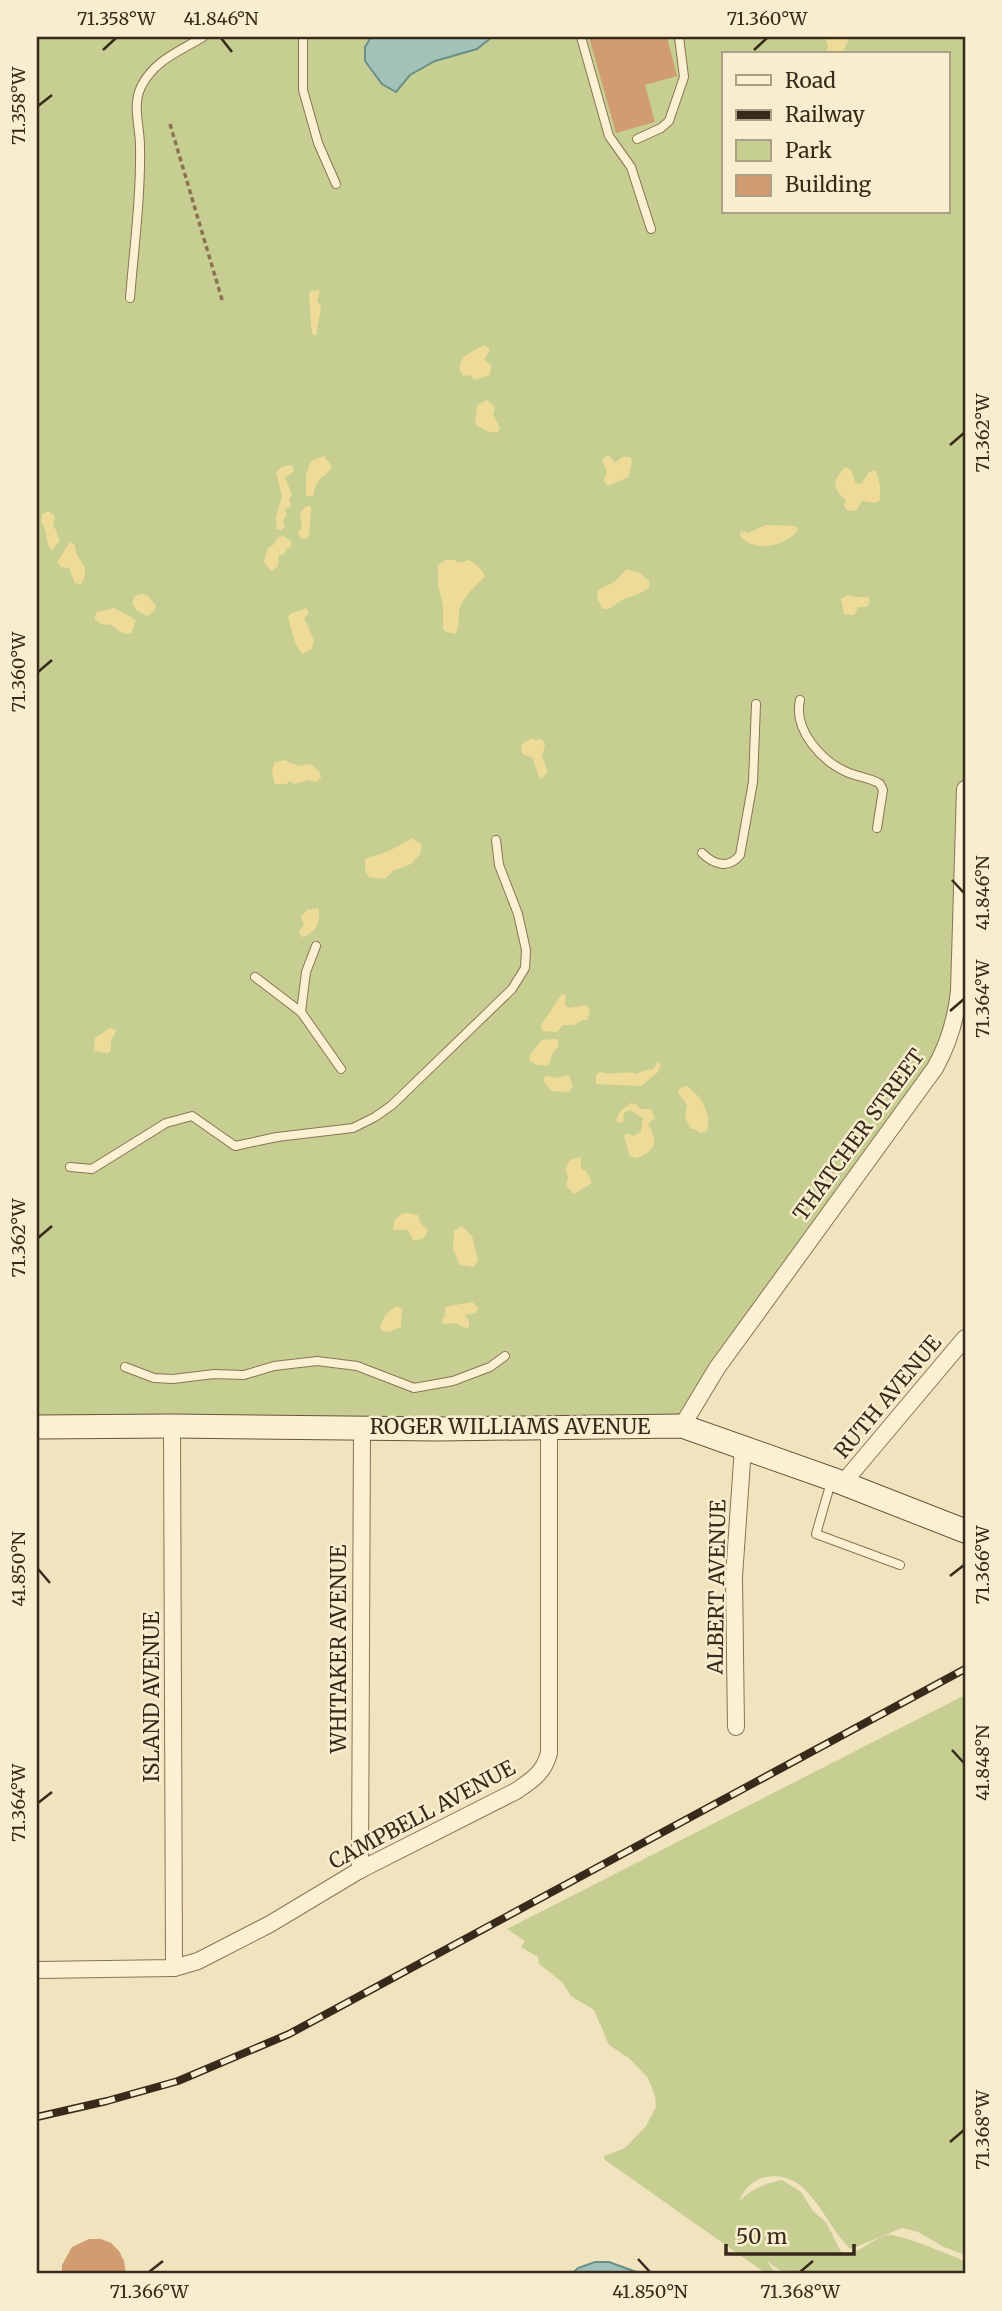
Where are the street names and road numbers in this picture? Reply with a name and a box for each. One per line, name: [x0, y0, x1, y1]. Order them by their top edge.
street label: THATCHER STREET: [787, 1043, 930, 1226]
street label: RUTH AVENUE: [828, 1329, 947, 1464]
street label: ROGER WILLIAMS AVENUE: [370, 1413, 651, 1440]
street label: ALBERT AVENUE: [701, 1499, 732, 1676]
street label: WHITAKER AVENUE: [325, 1544, 352, 1754]
street label: ISLAND AVENUE: [138, 1611, 165, 1783]
street label: CAMPBELL AVENUE: [324, 1754, 520, 1875]

